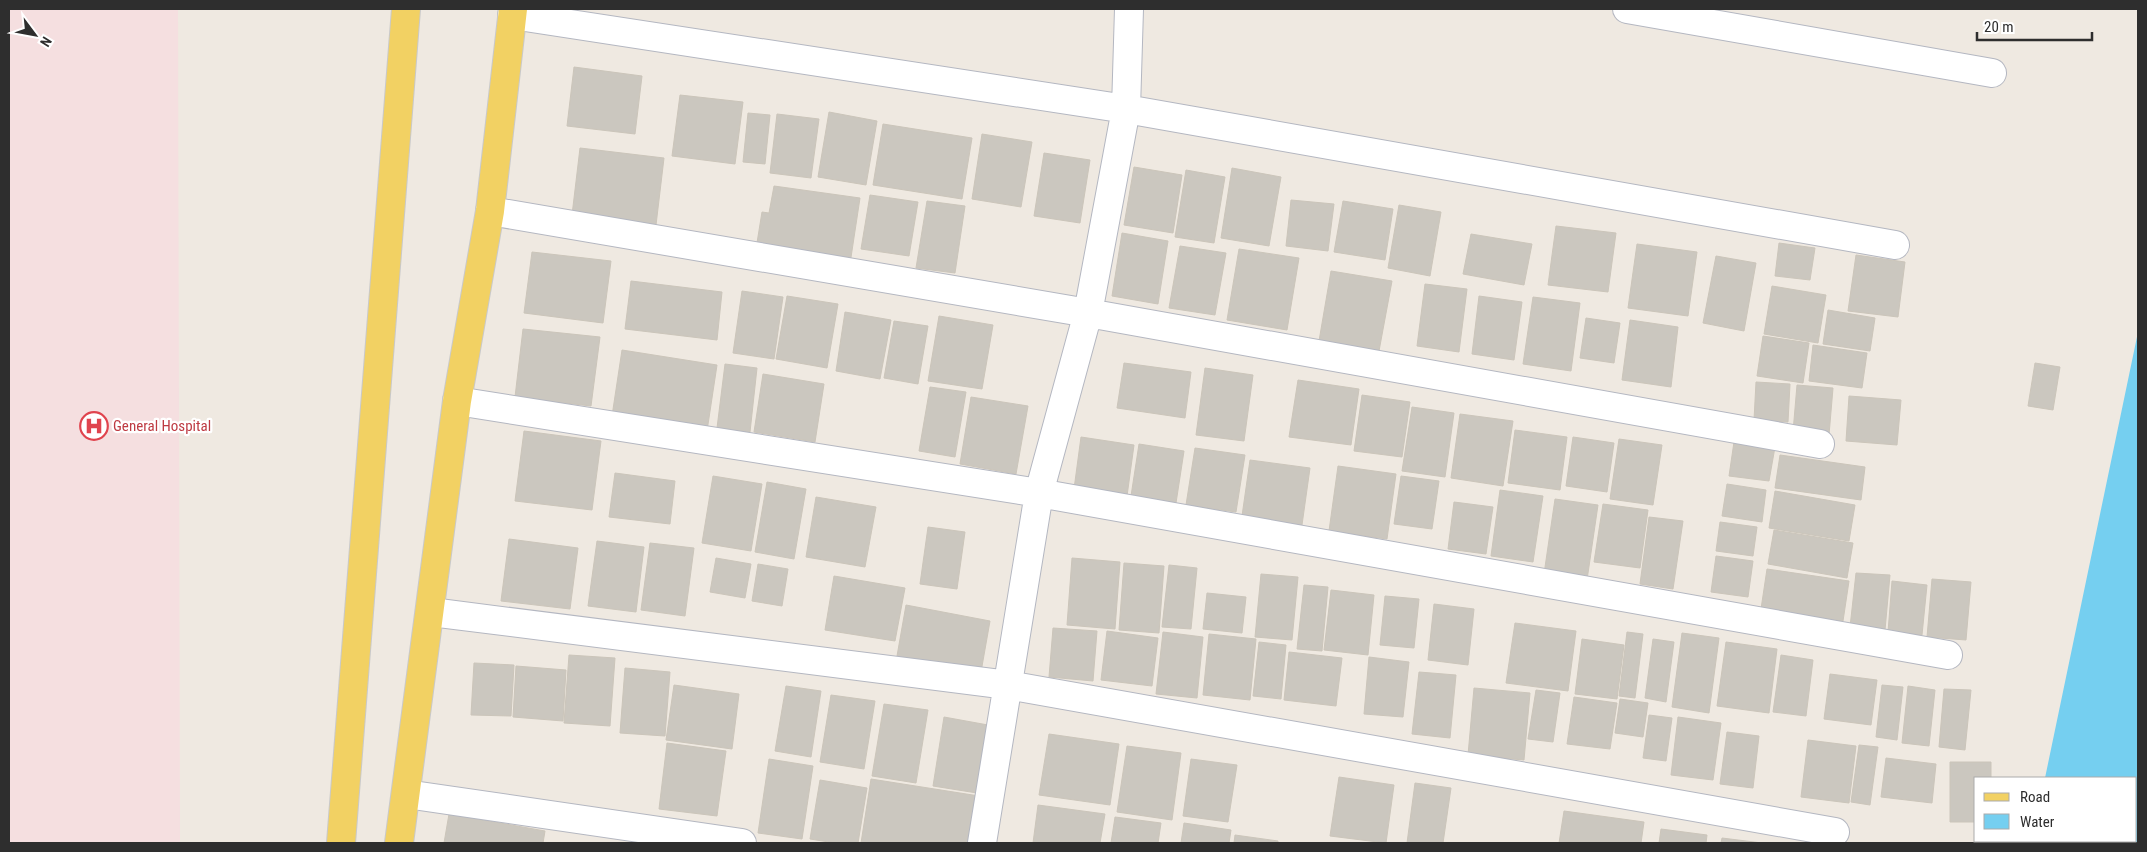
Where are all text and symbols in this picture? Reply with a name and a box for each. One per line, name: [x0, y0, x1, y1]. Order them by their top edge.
north arrow: [10, 10, 60, 60]
scale bar: [1977, 10, 2092, 42]
text: 20 m: [1984, 18, 2014, 36]
text: N: [37, 34, 55, 50]
hospital icon: General Hospital: [79, 411, 109, 441]
place label: General Hospital: [113, 417, 211, 435]
legend: [1974, 777, 2137, 842]
text: Road: [2020, 788, 2050, 806]
text: Water: [2020, 813, 2055, 831]

